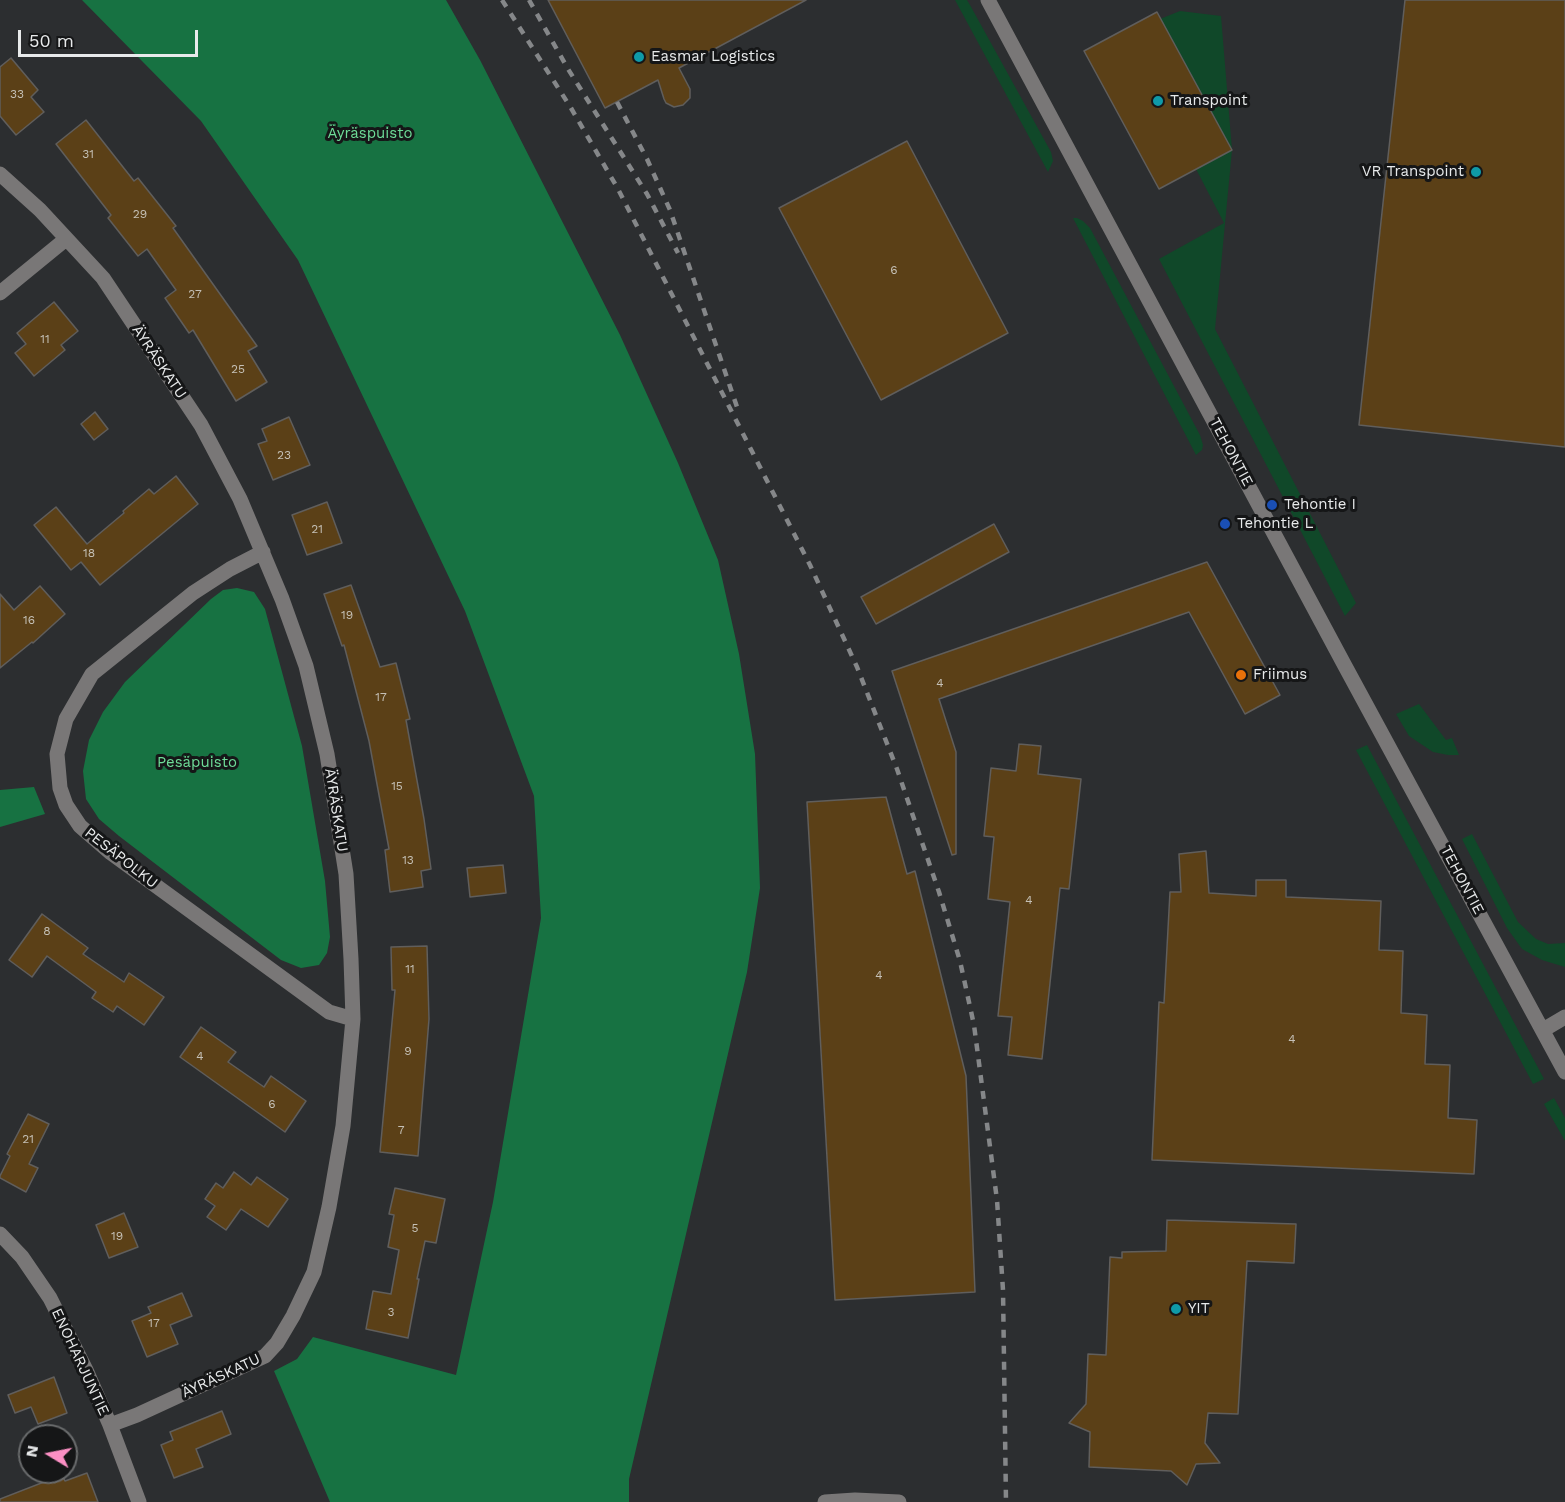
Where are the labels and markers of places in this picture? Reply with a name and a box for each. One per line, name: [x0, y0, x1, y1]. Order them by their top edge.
place label: Easmar Logistics: [651, 48, 775, 66]
marker: Easmar Logistics: [632, 50, 646, 64]
place label: Transpoint: [1170, 92, 1247, 110]
marker: Transpoint: [1151, 94, 1165, 108]
place label: VR Transpoint: [1362, 163, 1464, 181]
marker: VR Transpoint: [1469, 165, 1483, 179]
place label: Tehontie I: [1284, 496, 1356, 514]
marker: Tehontie I: [1265, 498, 1279, 512]
place label: Tehontie L: [1237, 515, 1314, 533]
marker: Tehontie L: [1218, 517, 1232, 531]
place label: Friimus: [1253, 666, 1307, 684]
marker: Friimus: [1234, 668, 1248, 682]
place label: YIT: [1188, 1300, 1210, 1318]
marker: YIT: [1169, 1302, 1183, 1316]

